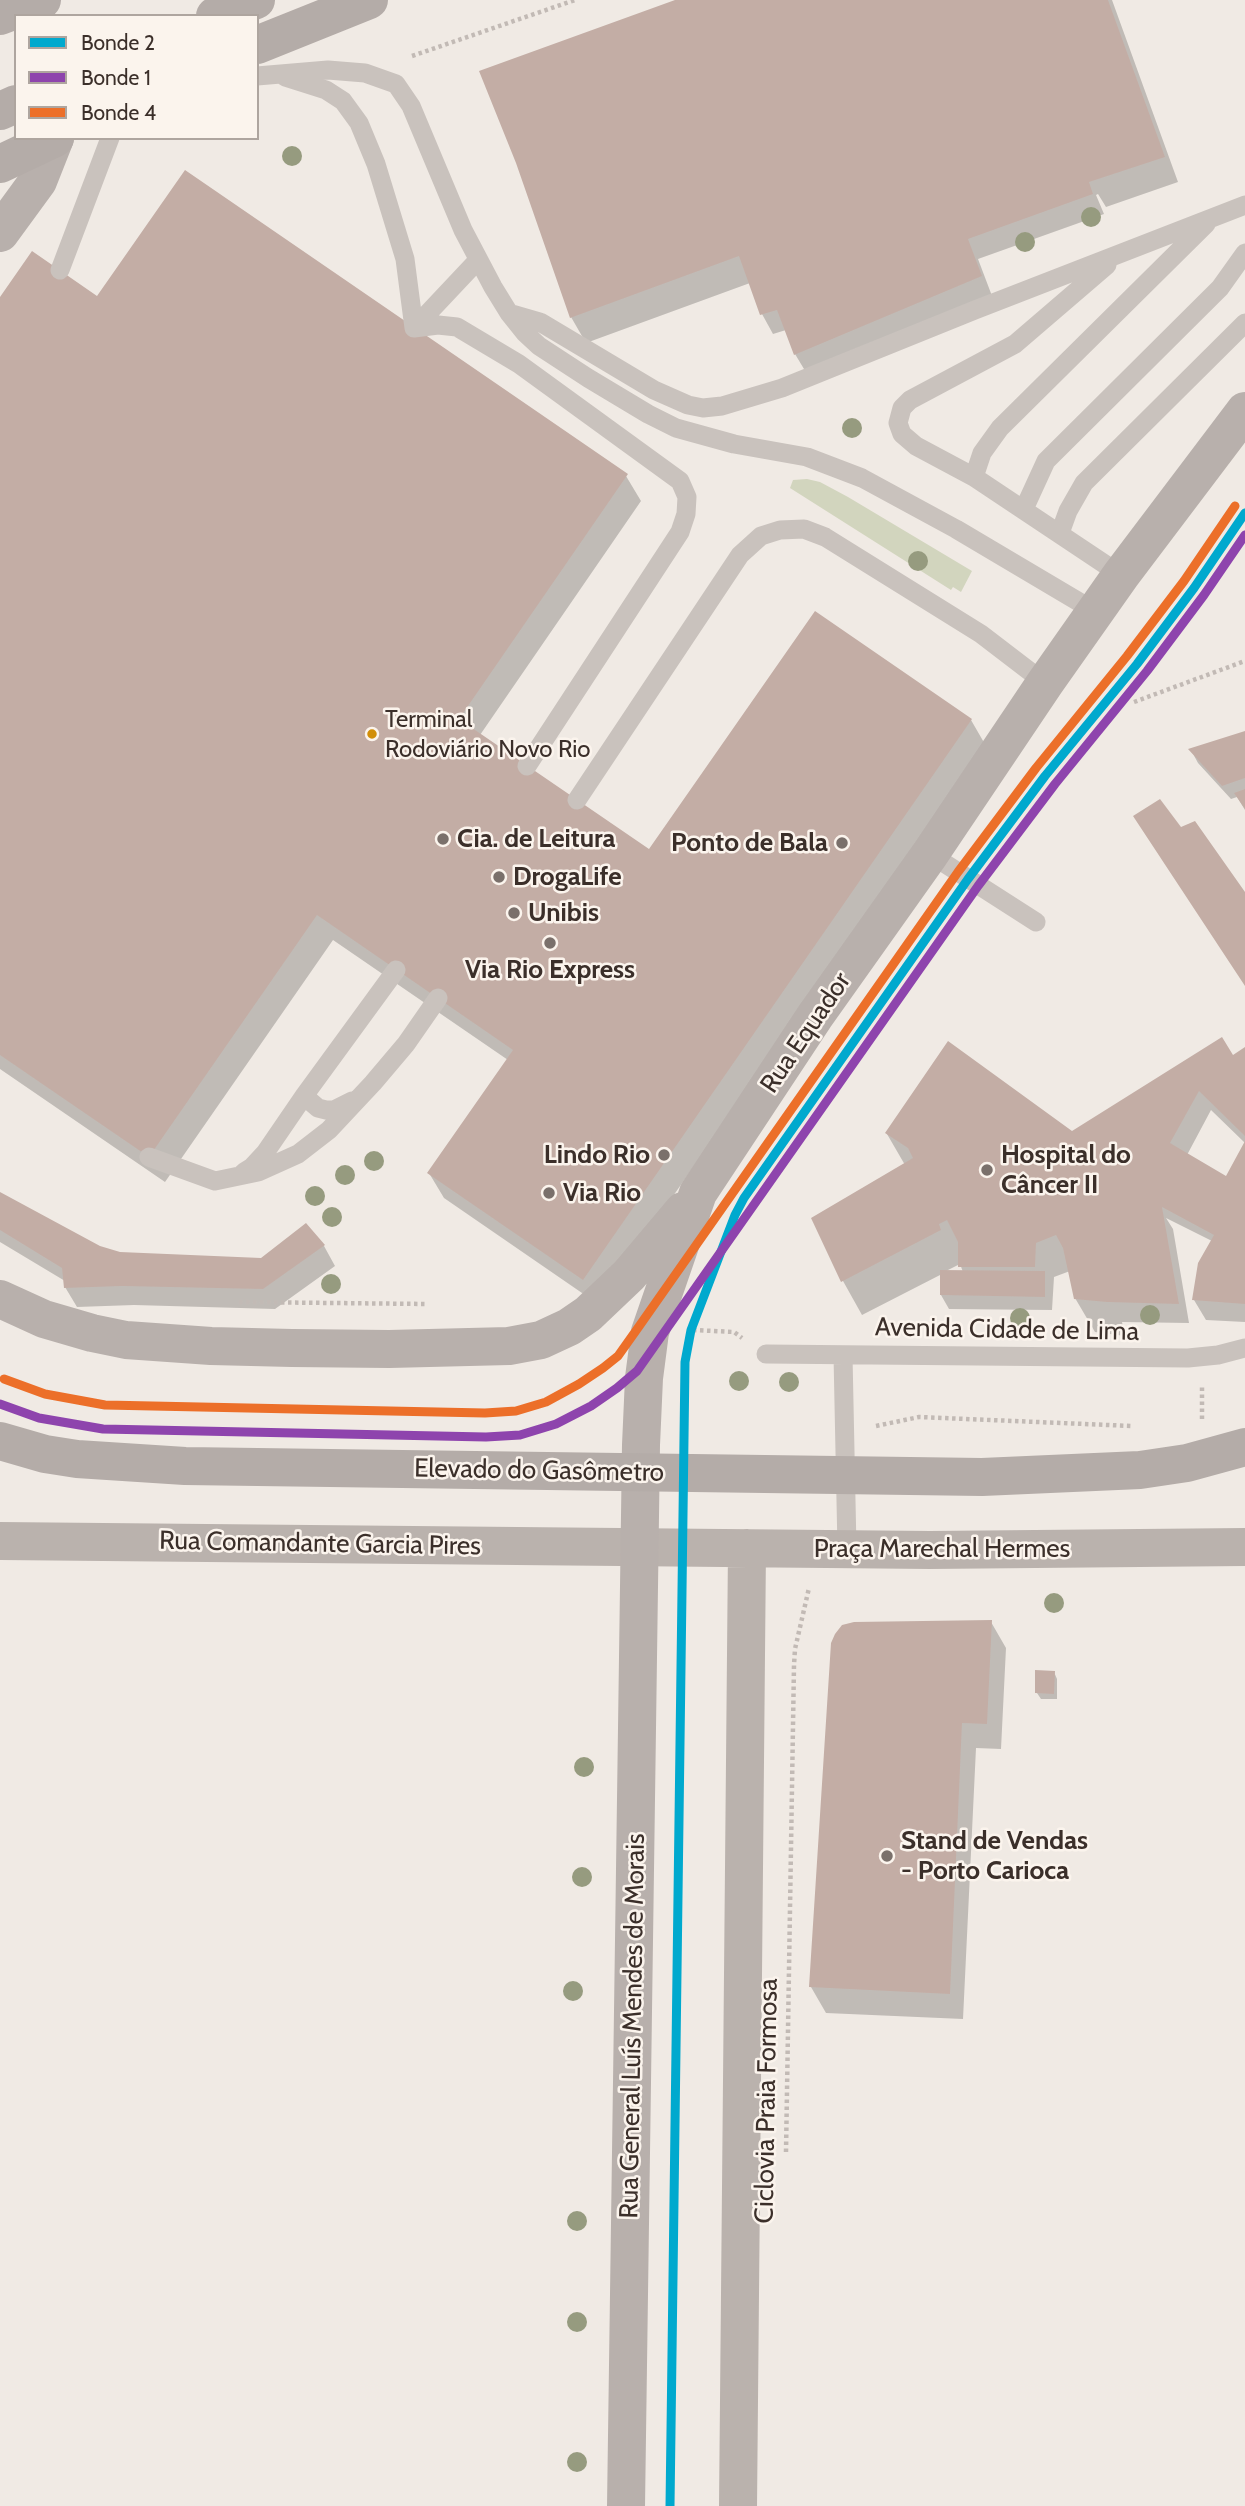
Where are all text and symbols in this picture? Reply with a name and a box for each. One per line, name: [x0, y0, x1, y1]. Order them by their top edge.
legend: [14, 14, 259, 140]
text: Bonde 2: [81, 30, 155, 55]
text: Bonde 1: [81, 65, 151, 90]
text: Bonde 4: [81, 100, 156, 125]
place label: Terminal Rodoviário Novo Rio: [385, 706, 591, 762]
marker: Terminal Rodoviário Novo Rio: [365, 727, 379, 741]
place label: Cia. de Leitura: [457, 823, 615, 855]
place label: Ponto de Bala: [671, 827, 828, 859]
marker: Cia. de Leitura: [435, 831, 451, 847]
marker: Ponto de Bala: [834, 835, 850, 851]
place label: DrogaLife: [513, 861, 622, 893]
marker: DrogaLife: [491, 869, 507, 885]
place label: Unibis: [528, 897, 599, 929]
marker: Unibis: [506, 905, 522, 921]
marker: Via Rio Express: [542, 935, 558, 951]
place label: Via Rio Express: [465, 954, 635, 986]
street label: Rua Equador: [754, 967, 858, 1099]
place label: Lindo Rio: [544, 1139, 650, 1171]
place label: Hospital do Câncer II: [1001, 1139, 1131, 1200]
marker: Lindo Rio: [656, 1147, 672, 1163]
marker: Hospital do Câncer II: [979, 1162, 995, 1178]
place label: Via Rio: [563, 1177, 641, 1209]
marker: Via Rio: [541, 1185, 557, 1201]
street label: Avenida Cidade de Lima: [875, 1312, 1139, 1348]
street label: Elevado do Gasômetro: [414, 1453, 664, 1489]
street label: Rua Comandante Garcia Pires: [159, 1526, 481, 1562]
street label: Praça Marechal Hermes: [814, 1533, 1070, 1565]
place label: Stand de Vendas - Porto Carioca: [901, 1825, 1088, 1886]
street label: Rua General Luís Mendes de Morais: [614, 1833, 652, 2219]
marker: Stand de Vendas - Porto Carioca: [879, 1848, 895, 1864]
street label: Ciclovia Praia Formosa: [749, 1978, 785, 2224]

